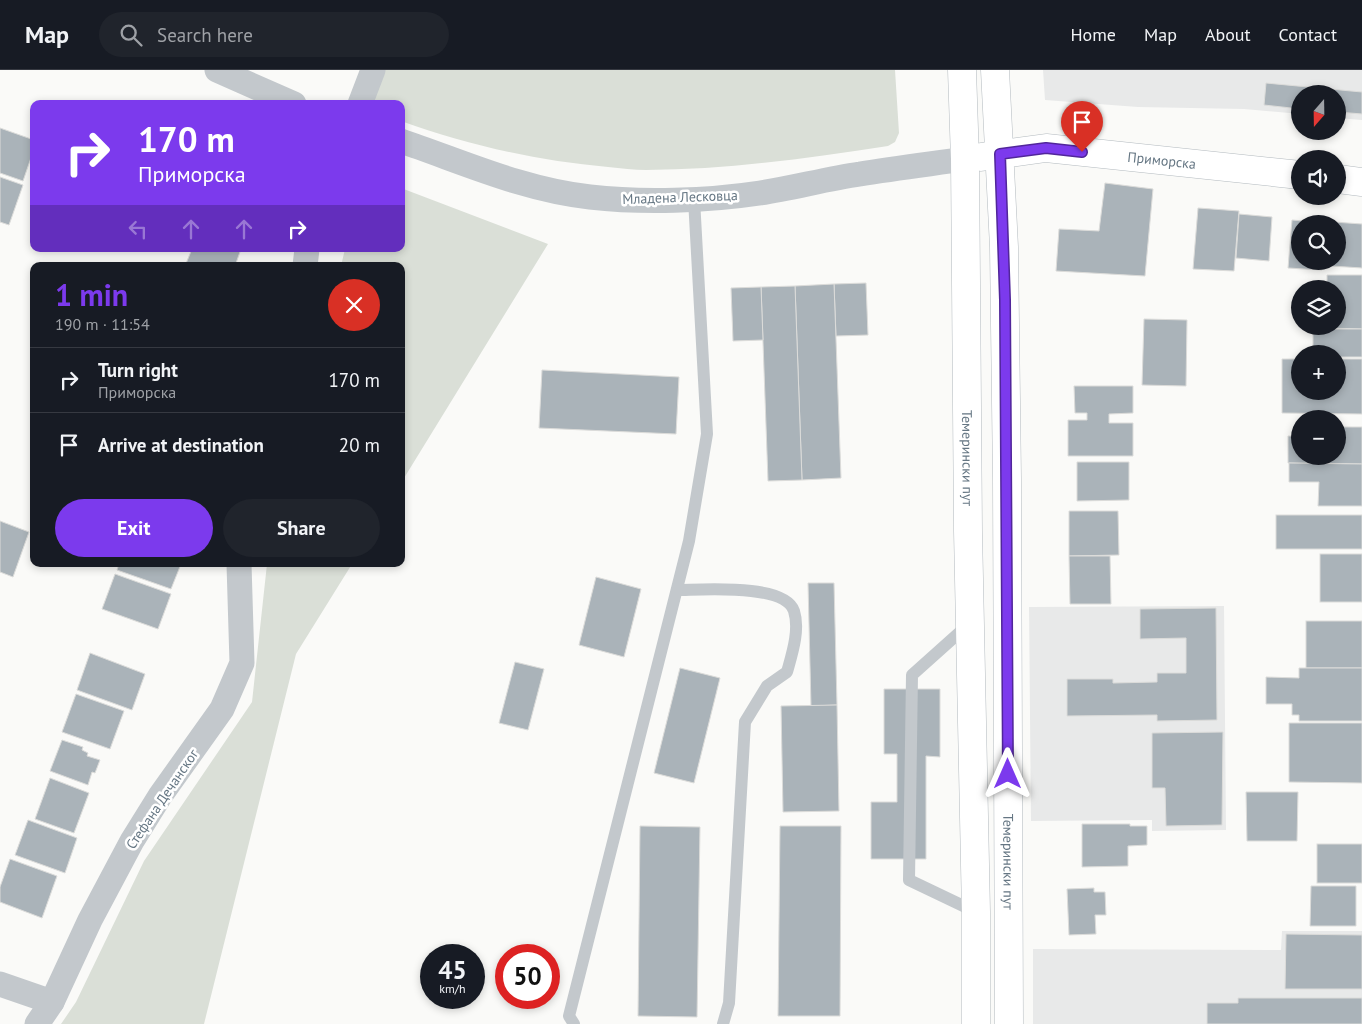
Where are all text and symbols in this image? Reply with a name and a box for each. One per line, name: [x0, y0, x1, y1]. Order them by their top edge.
search box: [99, 12, 449, 57]
text: Map: [25, 19, 69, 50]
icon: search: [117, 21, 145, 49]
text: Search here: [157, 23, 253, 47]
text: Home: [1070, 23, 1116, 46]
text: Map: [1144, 23, 1177, 46]
text: About: [1205, 23, 1251, 46]
text: Contact: [1279, 23, 1337, 46]
north arrow: [1291, 85, 1346, 140]
map controls: [1291, 85, 1346, 465]
pin: [1061, 101, 1103, 152]
icon: arrive: [1068, 108, 1096, 136]
text: 170 m: [138, 116, 235, 162]
icon: right: [55, 120, 120, 185]
street label: Приморска: [1127, 148, 1197, 173]
button: sound: [1291, 150, 1346, 205]
text: Приморска: [138, 160, 246, 188]
street label: Младена Лесковца: [622, 186, 738, 208]
icon: left: [124, 215, 152, 243]
icon: ahead: [177, 215, 205, 243]
icon: ahead: [230, 215, 258, 243]
icon: right: [283, 215, 311, 243]
button: search: [1291, 215, 1346, 270]
text: 1 min: [55, 275, 128, 314]
button: close: [328, 279, 380, 331]
button: layers: [1291, 280, 1346, 335]
text: 190 m · 11:54: [55, 314, 150, 334]
button: +: [1291, 345, 1346, 400]
text: Turn right: [98, 358, 178, 382]
icon: right: [55, 366, 83, 394]
text: 170 m: [328, 368, 380, 392]
text: Приморска: [98, 382, 176, 402]
street label: Темерински пут: [958, 410, 977, 506]
button: −: [1291, 410, 1346, 465]
icon: arrive: [55, 431, 83, 459]
text: Arrive at destination: [98, 433, 264, 457]
text: 20 m: [339, 433, 380, 457]
button: Exit: [55, 499, 213, 557]
button: Share: [223, 499, 380, 557]
street label: Стефана Дечанског: [122, 745, 203, 852]
position arrow: [981, 747, 1033, 799]
street label: Темерински пут: [999, 814, 1018, 910]
speed limit sign: 50: [495, 944, 560, 1009]
text: 45: [438, 954, 467, 986]
text: km/h: [439, 981, 466, 996]

